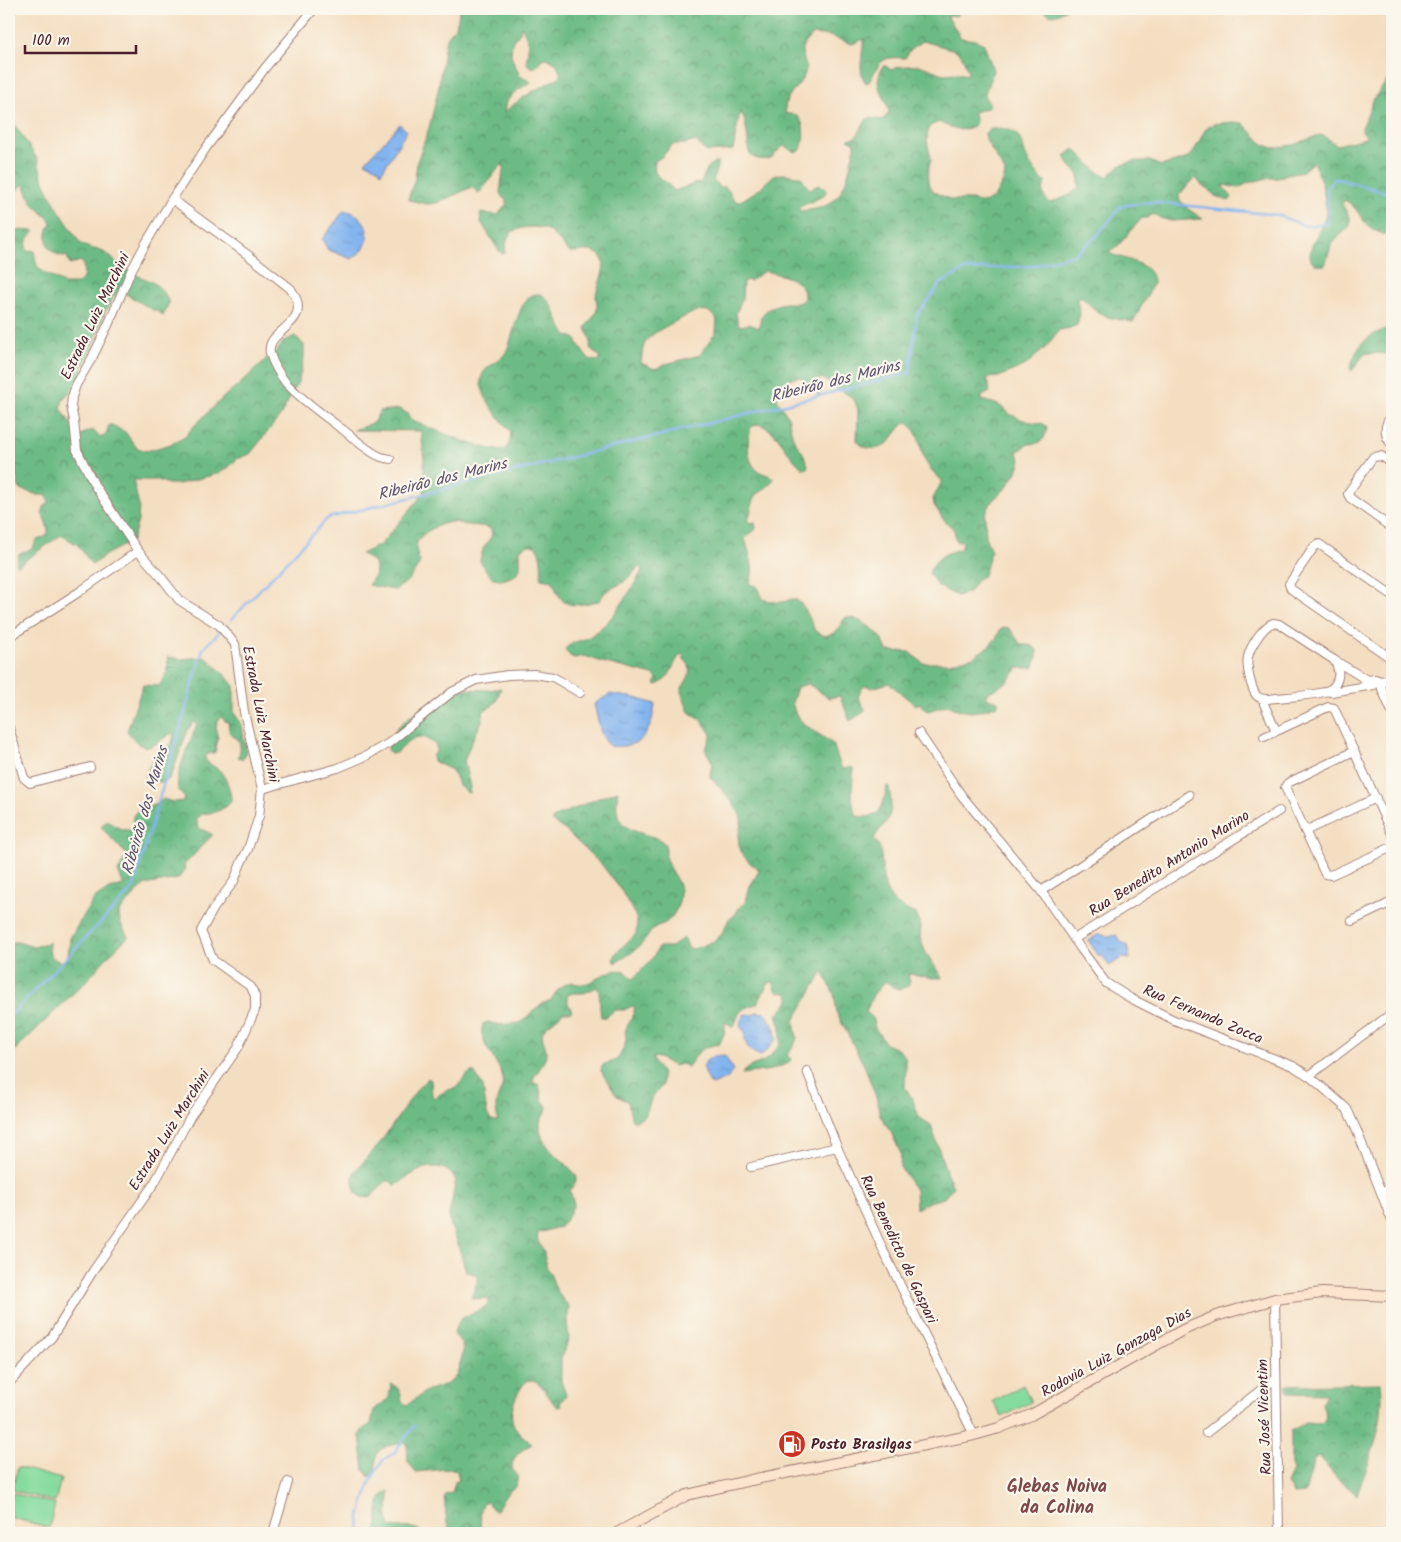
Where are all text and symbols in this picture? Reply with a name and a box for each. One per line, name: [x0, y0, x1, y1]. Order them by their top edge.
scale bar: [25, 22, 136, 54]
text: 100 m: [32, 29, 70, 53]
street label: Estrada Luiz Marchini: [55, 248, 138, 384]
water label: Ribeirão dos Marins: [768, 353, 905, 410]
water label: Ribeirão dos Marins: [375, 451, 512, 508]
street label: Estrada Luiz Marchini: [235, 644, 285, 786]
water label: Ribeirão dos Marins: [115, 741, 176, 877]
street label: Rua Benedito Antonio Marino: [1084, 804, 1255, 923]
street label: Rua Fernando Zocca: [1139, 979, 1266, 1051]
street label: Estrada Luiz Marchini: [123, 1064, 218, 1196]
street label: Rua Benedicto de Gaspari: [853, 1171, 944, 1329]
street label: Rodovia Luiz Gonzaga Dias: [1037, 1301, 1197, 1404]
street label: Rua José Vicentim: [1251, 1358, 1279, 1475]
fuel station icon: Posto Brasilgas: [777, 1429, 807, 1459]
place label: Posto Brasilgas: [811, 1433, 912, 1457]
district label: Glebas Noiva da Colina: [1007, 1473, 1107, 1523]

